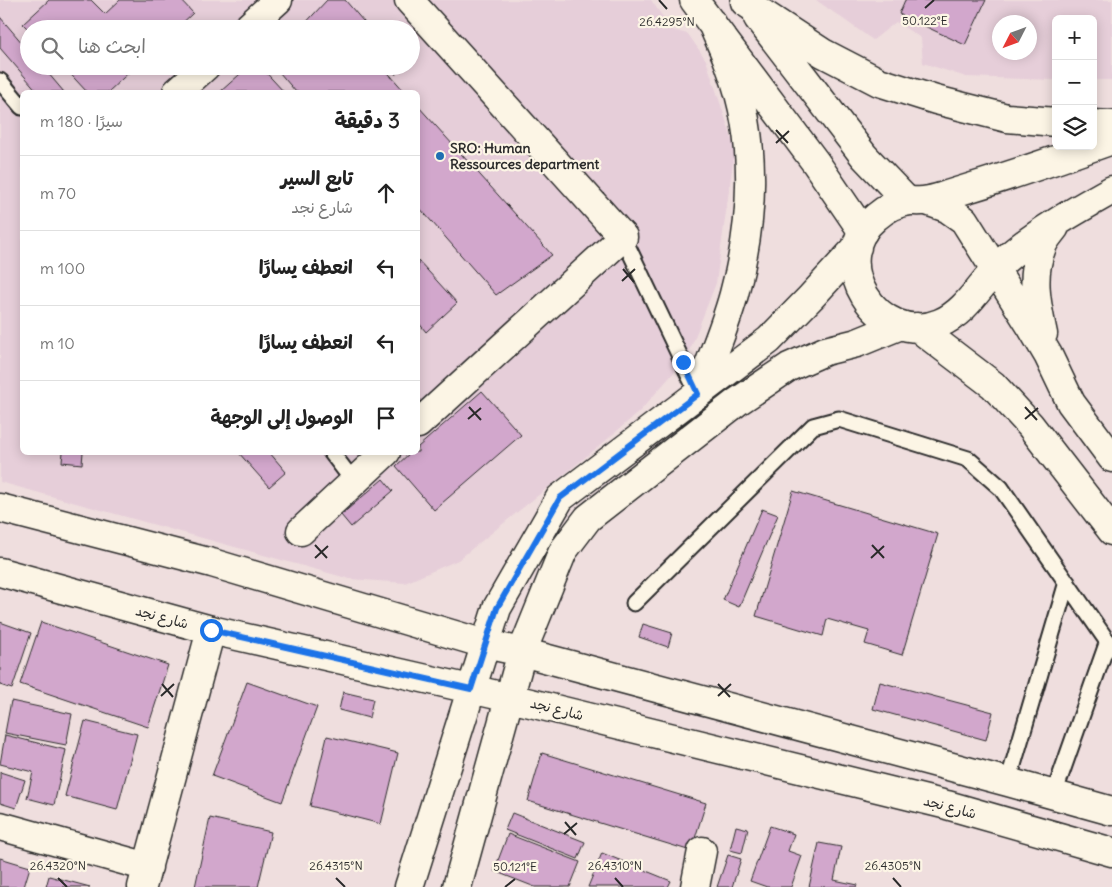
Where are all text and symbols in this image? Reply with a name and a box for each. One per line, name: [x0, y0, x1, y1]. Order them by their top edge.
text: 50.122°E: [902, 13, 948, 28]
text: 26.4295°N: [639, 14, 695, 29]
north arrow: [992, 15, 1037, 60]
map controls: [1052, 15, 1097, 150]
button: +: [1052, 15, 1097, 60]
search box: [20, 20, 420, 75]
icon: search: [38, 34, 66, 62]
text: ابحث هنا: [78, 34, 146, 58]
button: −: [1052, 60, 1097, 105]
button: layers: [1052, 105, 1097, 150]
text: 3 دقيقة: [335, 107, 400, 134]
text: سيرًا · 180 m: [40, 111, 123, 131]
place label: SRO: Human Ressources department: [450, 139, 600, 173]
marker: SRO: Human Ressources department: [434, 150, 446, 162]
text: تابع السير: [281, 166, 353, 190]
icon: ahead: [372, 179, 400, 207]
text: 70 m: [40, 183, 76, 203]
text: شارع نجد: [291, 197, 353, 217]
icon: left: [372, 254, 400, 282]
text: انعطف يسارًا: [259, 255, 353, 279]
text: 100 m: [40, 258, 85, 278]
icon: left: [372, 329, 400, 357]
text: انعطف يسارًا: [259, 330, 353, 354]
text: 10 m: [40, 333, 75, 353]
route end: [672, 351, 695, 374]
icon: arrive: [372, 404, 400, 432]
text: الوصول إلى الوجهة: [210, 405, 353, 429]
street label: شارع نجد: [133, 601, 190, 634]
route start: [200, 619, 223, 642]
street label: شارع نجد: [528, 694, 585, 725]
street label: شارع نجد: [921, 791, 978, 824]
text: 26.4320°N: [30, 858, 86, 873]
text: 26.4315°N: [309, 858, 363, 873]
text: 26.4310°N: [588, 858, 642, 873]
text: 26.4305°N: [865, 858, 921, 873]
text: 50.121°E: [493, 859, 537, 874]

